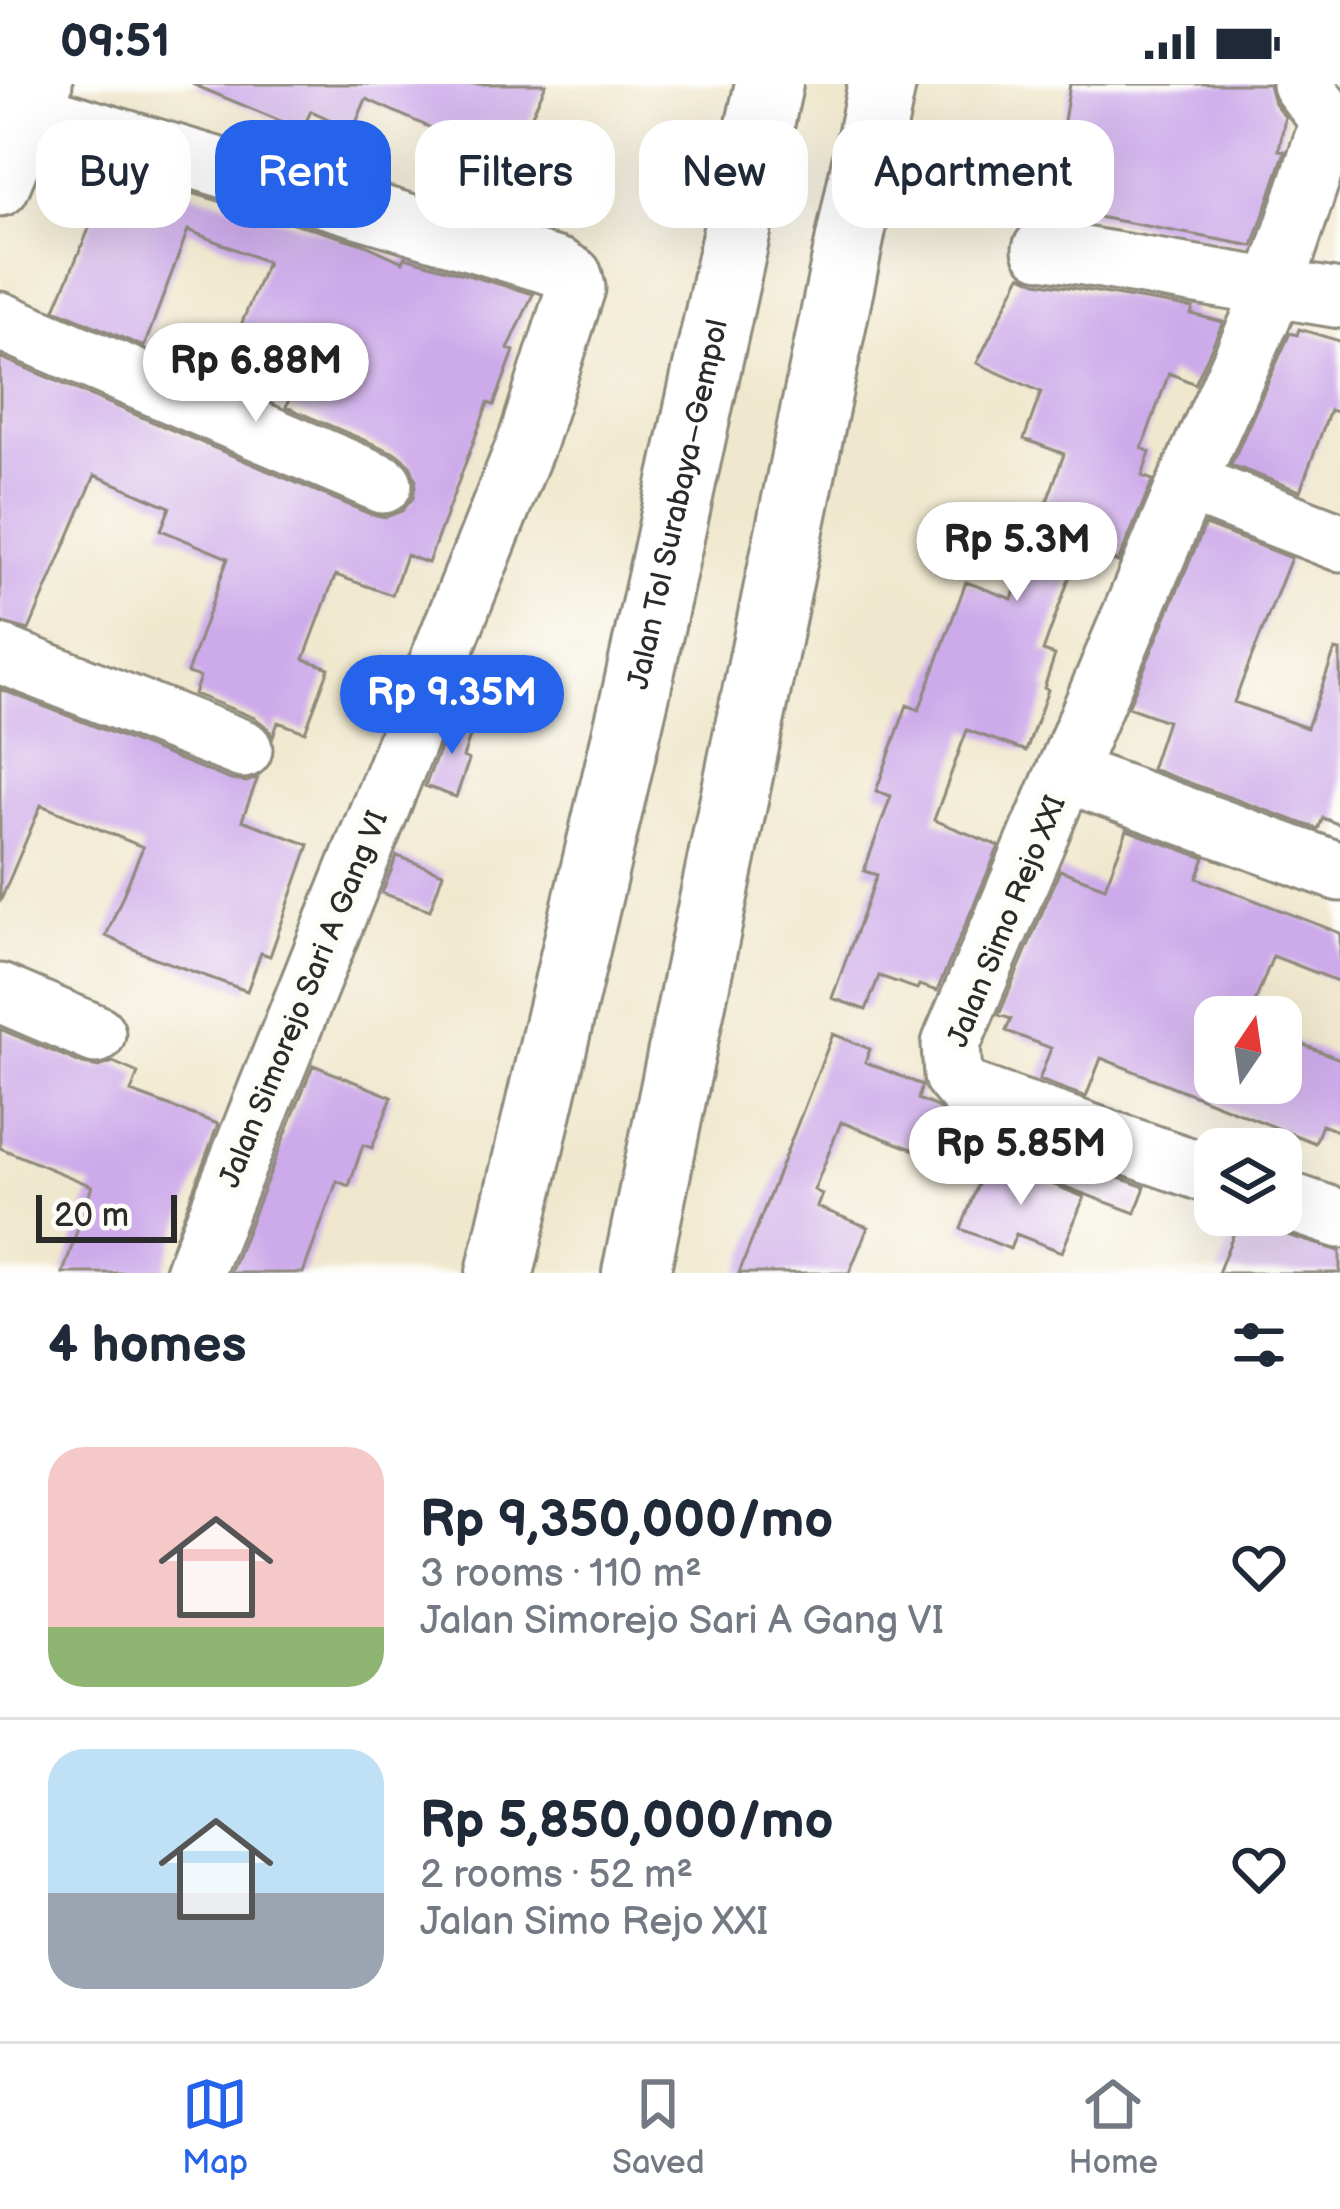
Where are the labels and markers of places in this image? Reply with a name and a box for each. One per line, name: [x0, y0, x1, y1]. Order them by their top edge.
pin: Rp 6.88M: [132, 323, 380, 425]
pin: Rp 5.3M: [906, 502, 1128, 604]
pin: Rp 9.35M: [328, 655, 576, 757]
pin: Rp 5.85M: [897, 1106, 1145, 1208]

